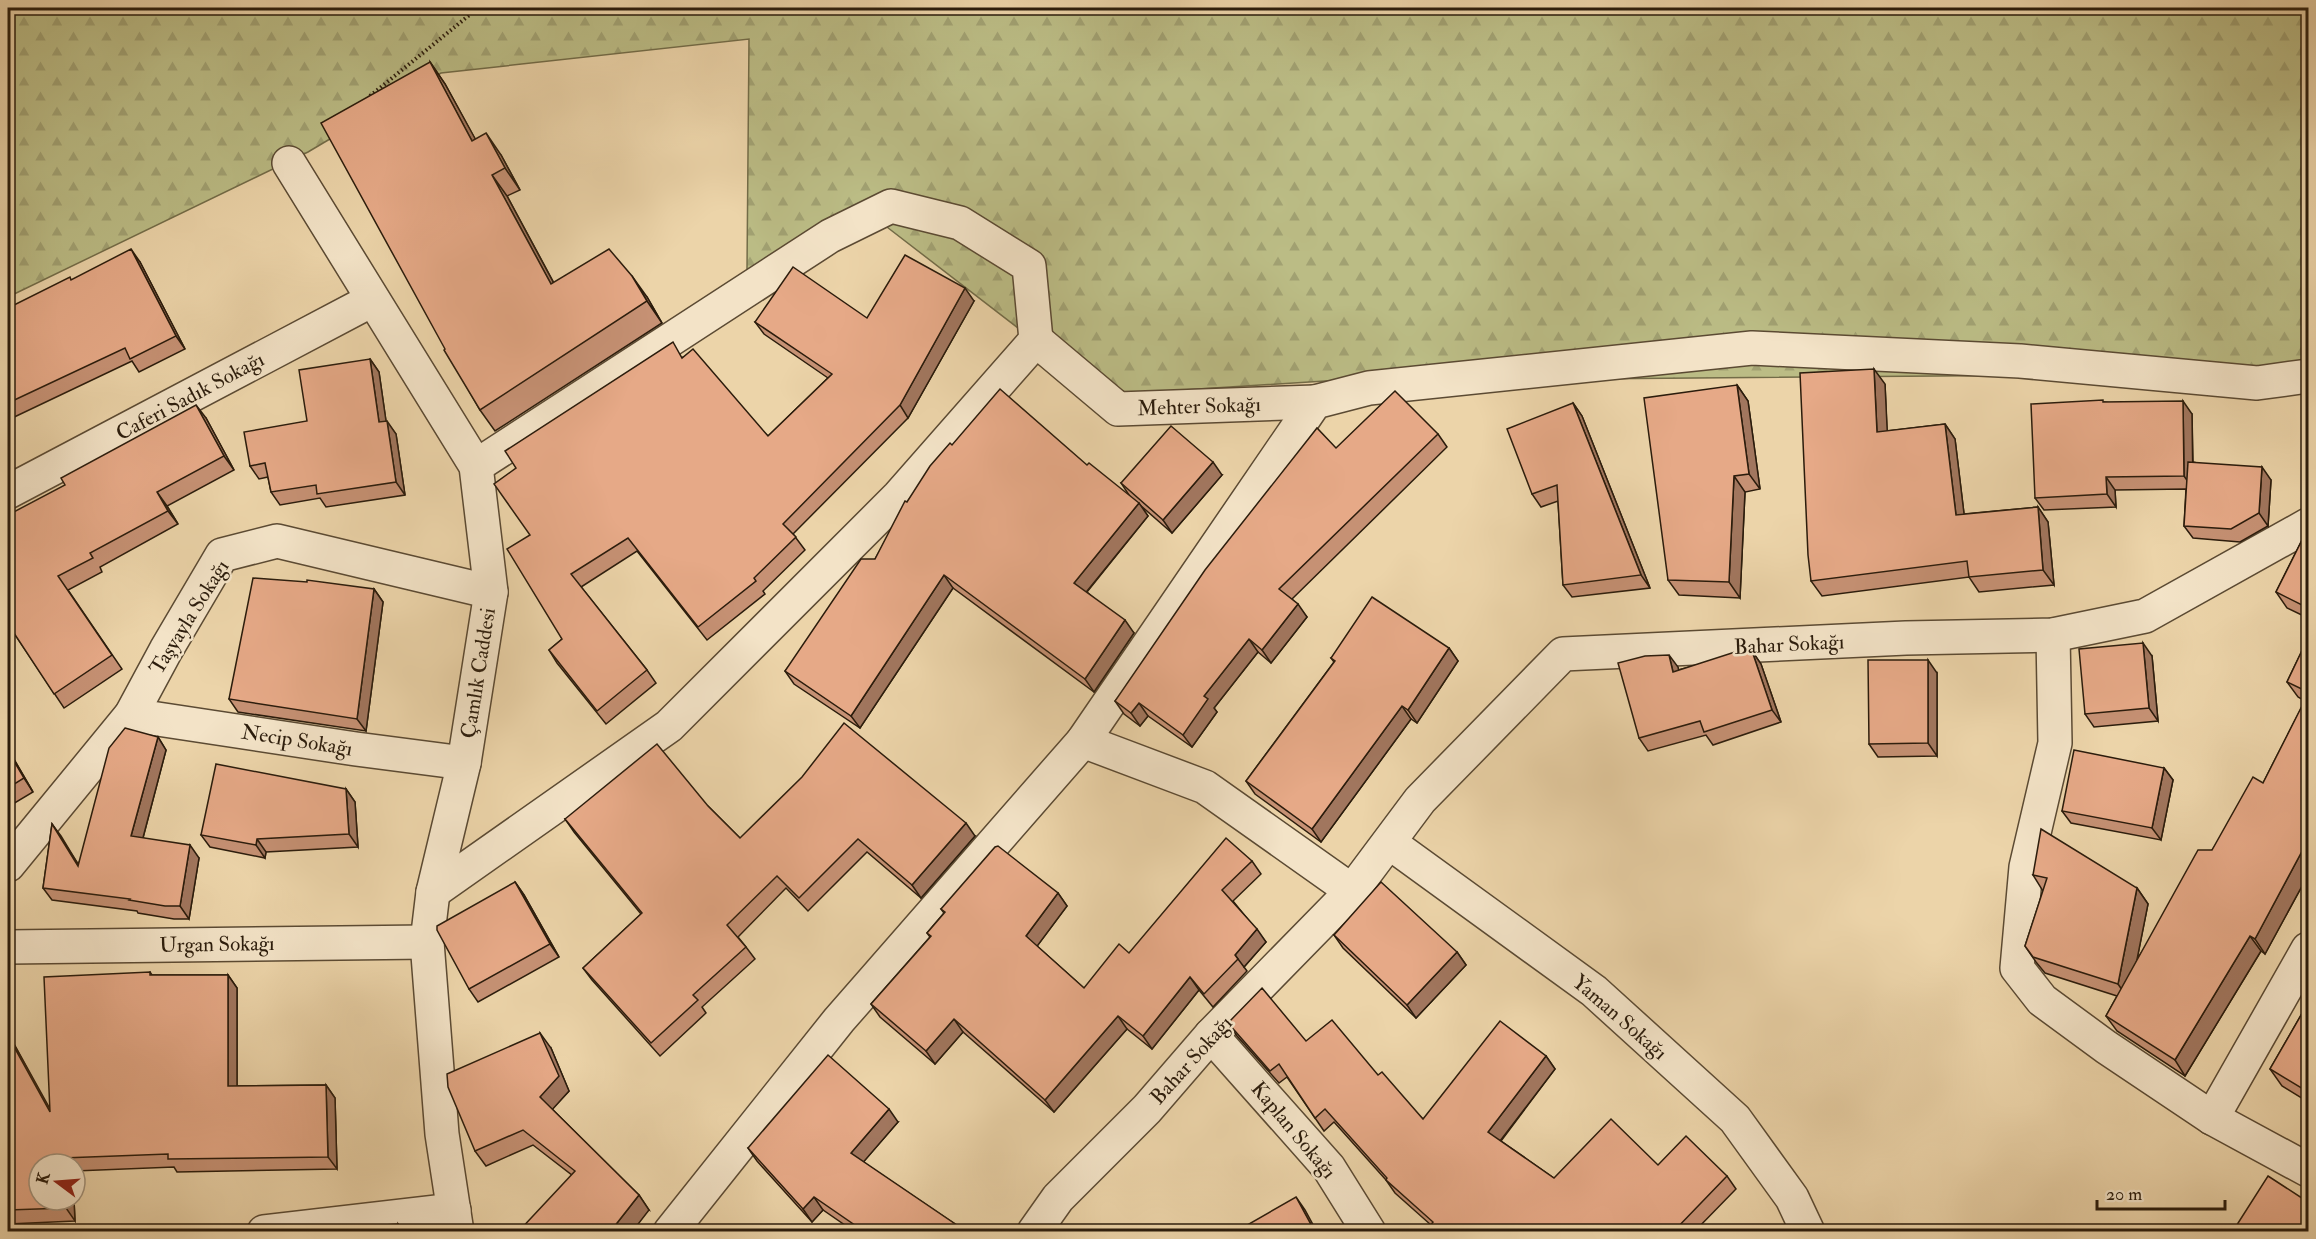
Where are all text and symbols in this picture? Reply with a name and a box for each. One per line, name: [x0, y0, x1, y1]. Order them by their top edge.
street label: Caferi Sadık Sokağı: [111, 346, 269, 447]
street label: Mehter Sokağı: [1137, 391, 1262, 422]
street label: Taşyayla Sokağı: [143, 554, 236, 680]
street label: Çamlık Caddesi: [455, 605, 502, 740]
street label: Bahar Sokağı: [1733, 628, 1845, 661]
street label: Necip Sokağı: [239, 718, 355, 763]
street label: Urgan Sokağı: [159, 930, 275, 959]
street label: Yaman Sokağı: [1566, 969, 1673, 1066]
street label: Bahar Sokağı: [1144, 1010, 1239, 1110]
street label: Kaplan Sokağı: [1245, 1076, 1343, 1185]
north arrow: [27, 1152, 87, 1212]
text: K: [32, 1169, 55, 1186]
scale bar: [2097, 1173, 2224, 1211]
text: 20 m: [2106, 1183, 2142, 1206]

